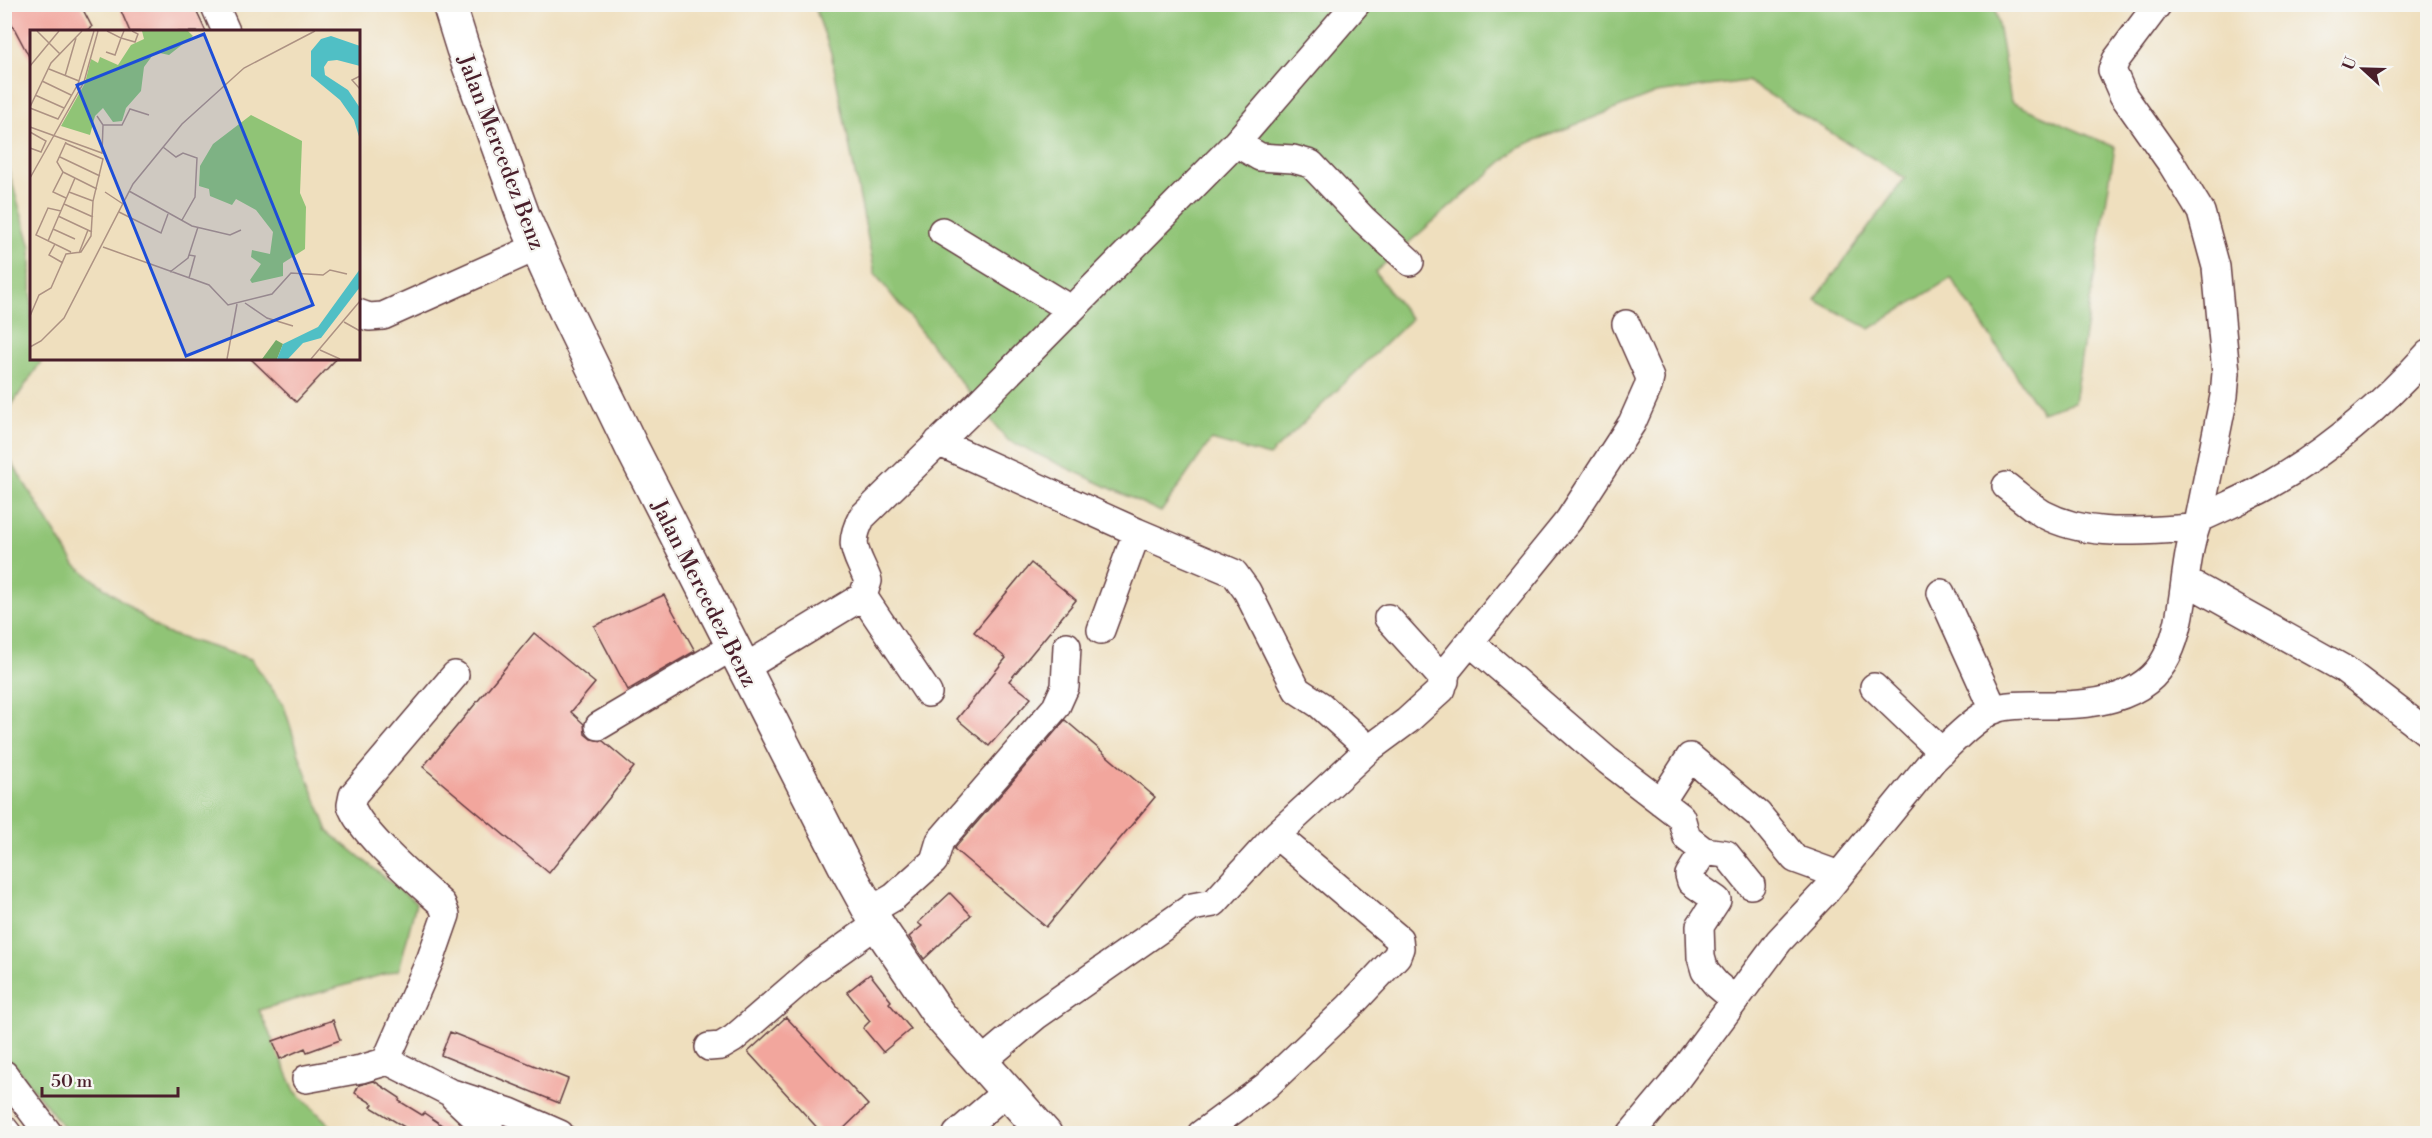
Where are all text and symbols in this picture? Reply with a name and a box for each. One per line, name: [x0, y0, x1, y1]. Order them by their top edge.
inset map: [30, 30, 360, 360]
north arrow: [2333, 39, 2393, 99]
street label: Jalan Mercedez Benz: [451, 50, 550, 254]
text: U: [2338, 54, 2362, 73]
street label: Jalan Mercedez Benz: [644, 495, 763, 692]
scale bar: [42, 1060, 178, 1098]
text: 50 m: [51, 1070, 93, 1093]

